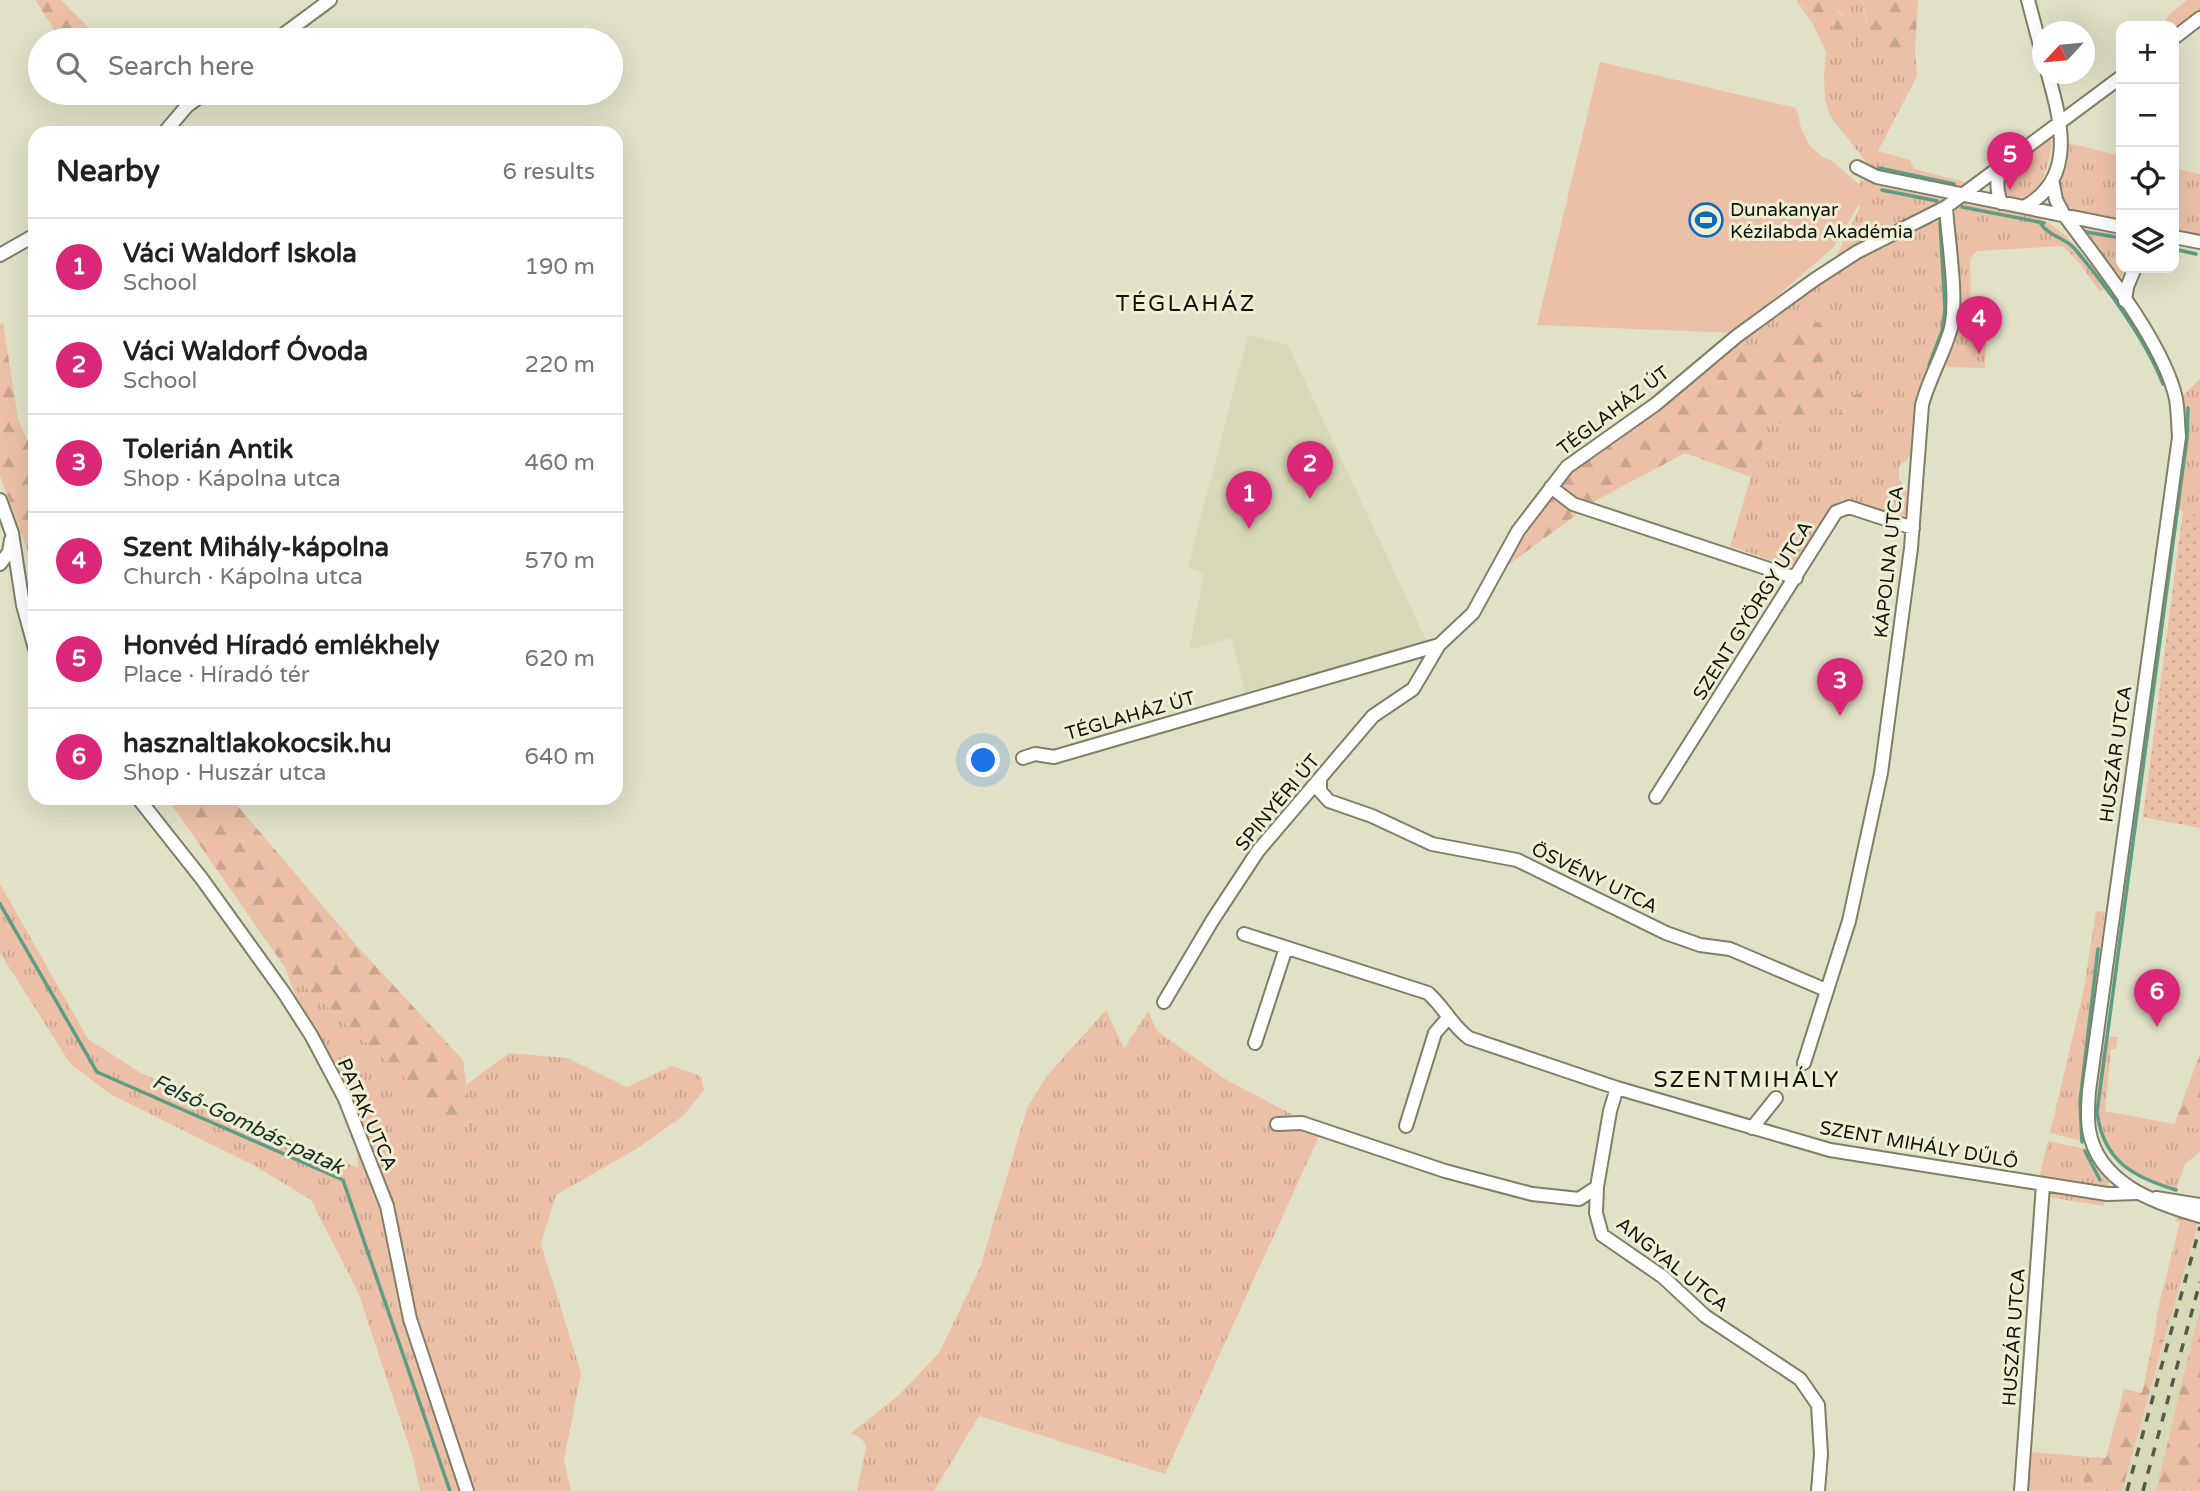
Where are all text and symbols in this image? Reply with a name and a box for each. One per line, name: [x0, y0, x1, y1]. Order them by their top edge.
north arrow: [2032, 21, 2095, 84]
map controls: [2116, 21, 2179, 273]
button: +: [2116, 21, 2179, 84]
search box: [28, 28, 623, 105]
icon: search: [52, 48, 90, 86]
text: Search here: [108, 51, 254, 82]
button: −: [2116, 84, 2179, 147]
pin: 5: [1987, 132, 2033, 190]
button: locate: [2116, 147, 2179, 210]
text: Nearby: [56, 153, 160, 190]
text: 6 results: [502, 158, 595, 186]
place label: Dunakanyar Kézilabda Akadémia: [1730, 199, 1913, 243]
sports icon: Dunakanyar Kézilabda Akadémia: [1687, 201, 1725, 239]
button: layers: [2116, 210, 2179, 273]
text: Váci Waldorf Iskola: [123, 238, 357, 269]
text: 1: [72, 253, 86, 281]
text: 190 m: [525, 253, 595, 281]
text: School: [123, 269, 197, 297]
district label: TÉGLAHÁZ: [1115, 290, 1257, 318]
pin: 4: [1956, 296, 2002, 354]
text: Váci Waldorf Óvoda: [123, 336, 368, 367]
text: 2: [72, 351, 86, 379]
text: 220 m: [525, 351, 595, 379]
street label: TÉGLAHÁZ ÚT: [1553, 361, 1674, 460]
text: School: [123, 367, 197, 395]
text: Tolerián Antik: [123, 434, 293, 465]
pin: 2: [1287, 441, 1333, 499]
text: 3: [72, 449, 86, 477]
text: 460 m: [525, 449, 595, 477]
text: Shop · Kápolna utca: [123, 465, 341, 493]
pin: 1: [1226, 471, 1272, 529]
street label: KÁPOLNA UTCA: [1869, 485, 1908, 639]
street label: SZENT GYÖRGY UTCA: [1689, 517, 1817, 704]
text: Szent Mihály-kápolna: [123, 532, 389, 563]
text: 4: [72, 547, 86, 575]
text: 570 m: [525, 547, 595, 575]
text: Church · Kápolna utca: [123, 563, 363, 591]
text: Honvéd Híradó emlékhely: [123, 630, 439, 661]
text: 5: [72, 645, 86, 673]
text: 620 m: [525, 645, 595, 673]
pin: 3: [1817, 658, 1863, 716]
text: Place · Híradó tér: [123, 661, 310, 689]
street label: HUSZÁR UTCA: [2094, 684, 2136, 824]
street label: TÉGLAHÁZ ÚT: [1062, 686, 1198, 745]
text: hasznaltlakokocsik.hu: [123, 728, 392, 759]
text: 6: [72, 743, 86, 771]
text: 640 m: [525, 743, 595, 771]
your location: [966, 743, 1000, 777]
street label: SPINYÉRI ÚT: [1230, 749, 1325, 855]
text: Shop · Huszár utca: [123, 759, 327, 787]
street label: ÖSVÉNY UTCA: [1528, 838, 1661, 918]
pin: 6: [2134, 969, 2180, 1027]
street label: PATAK UTCA: [333, 1055, 402, 1174]
district label: SZENTMIHÁLY: [1653, 1066, 1841, 1094]
water label: Felső-Gombás-patak: [148, 1069, 349, 1180]
street label: SZENT MIHÁLY DŰLŐ: [1818, 1116, 2020, 1173]
street label: ANGYAL UTCA: [1612, 1213, 1733, 1317]
street label: HUSZÁR UTCA: [1997, 1267, 2030, 1407]

